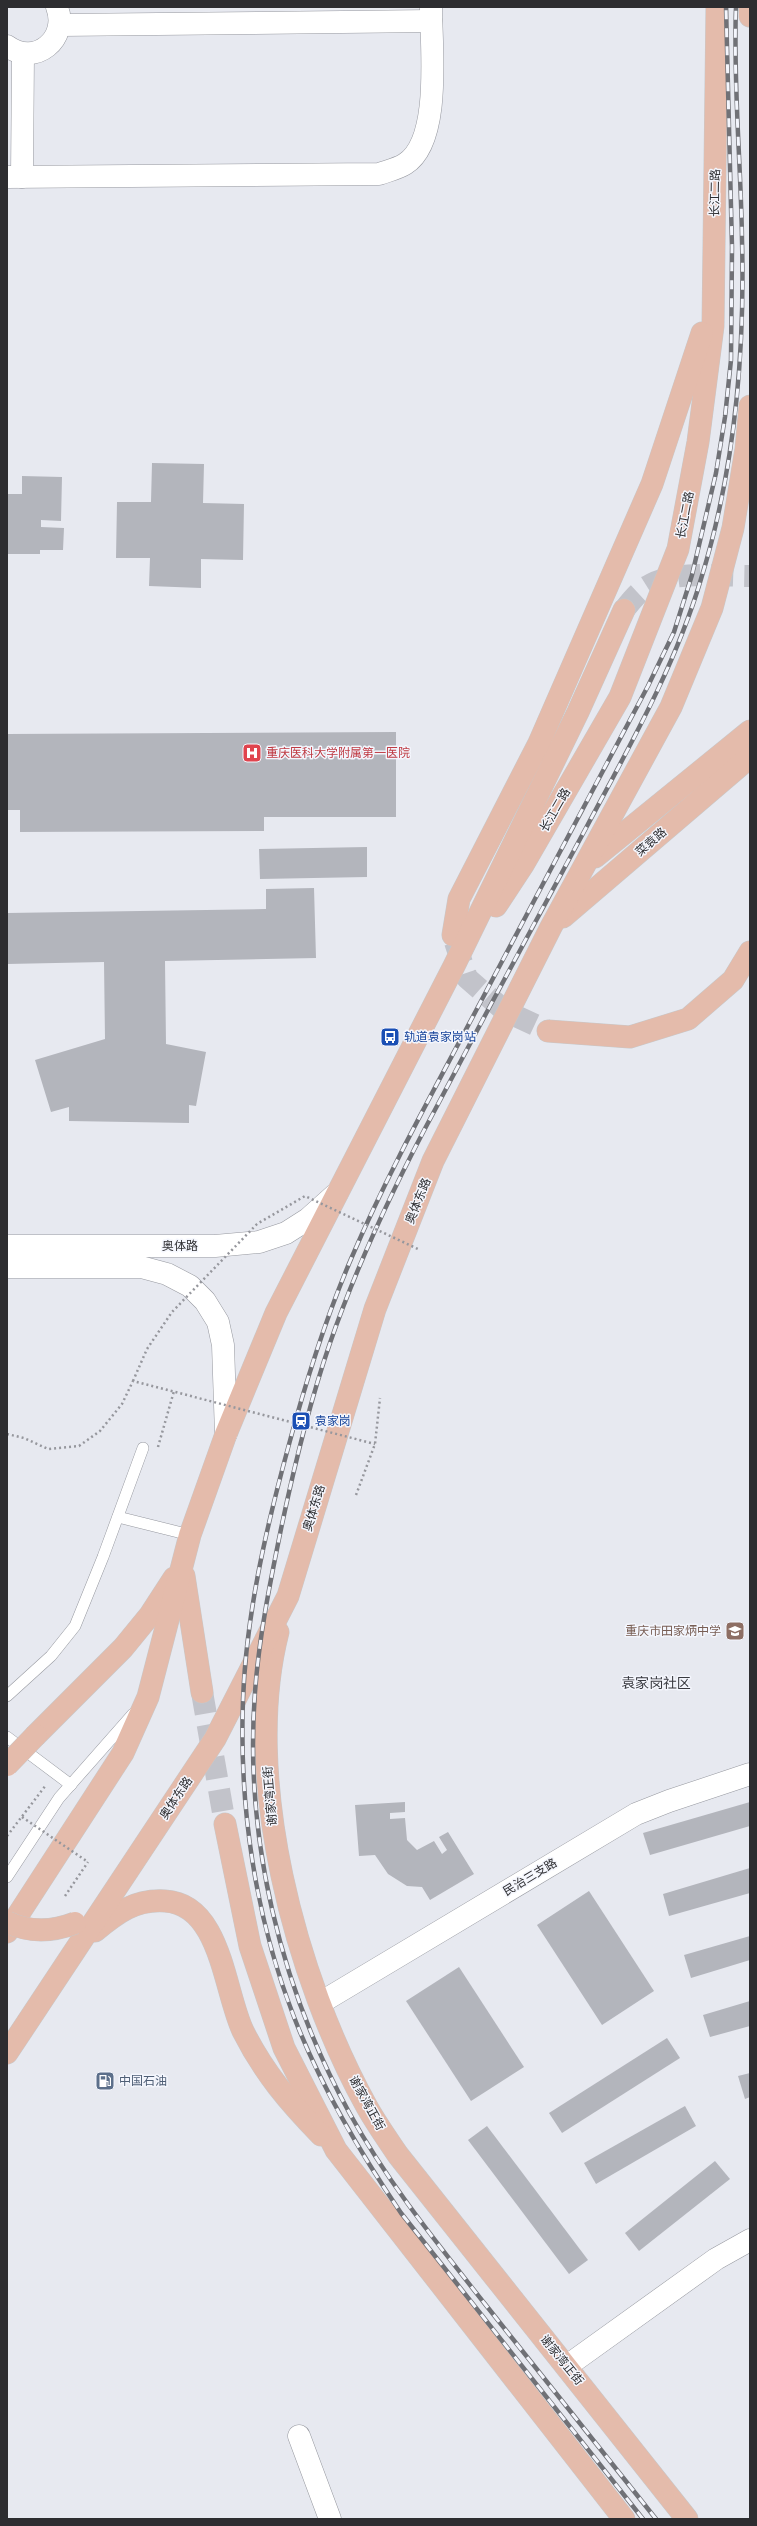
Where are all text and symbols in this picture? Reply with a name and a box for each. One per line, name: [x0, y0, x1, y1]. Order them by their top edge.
street label: 长江二路: [707, 169, 722, 217]
street label: 长江二路: [673, 490, 696, 540]
hospital icon: 重庆医科大学附属第一医院: [241, 742, 263, 764]
place label: 重庆医科大学附属第一医院: [266, 745, 410, 760]
street label: 长江二路: [536, 785, 573, 834]
street label: 菜袁路: [632, 824, 669, 859]
bus stop icon: 轨道袁家岗站: [379, 1026, 401, 1048]
place label: 轨道袁家岗站: [404, 1029, 476, 1044]
street label: 奥体东路: [402, 1176, 433, 1226]
street label: 奥体路: [162, 1238, 198, 1253]
station icon: 袁家岗: [290, 1410, 312, 1432]
place label: 袁家岗: [315, 1413, 351, 1428]
street label: 奥体东路: [299, 1483, 328, 1533]
school or university icon: 重庆市田家炳中学: [724, 1620, 746, 1642]
place label: 重庆市田家炳中学: [625, 1623, 721, 1638]
district label: 袁家岗社区: [621, 1674, 691, 1692]
street label: 谢家湾正街: [259, 1765, 280, 1827]
street label: 奥体东路: [156, 1774, 195, 1822]
street label: 民治三支路: [500, 1855, 559, 1898]
fuel station icon: 中国石油: [94, 2070, 116, 2092]
place label: 中国石油: [119, 2073, 167, 2088]
street label: 谢家湾正街: [346, 2073, 389, 2133]
street label: 谢家湾正街: [538, 2332, 587, 2388]

